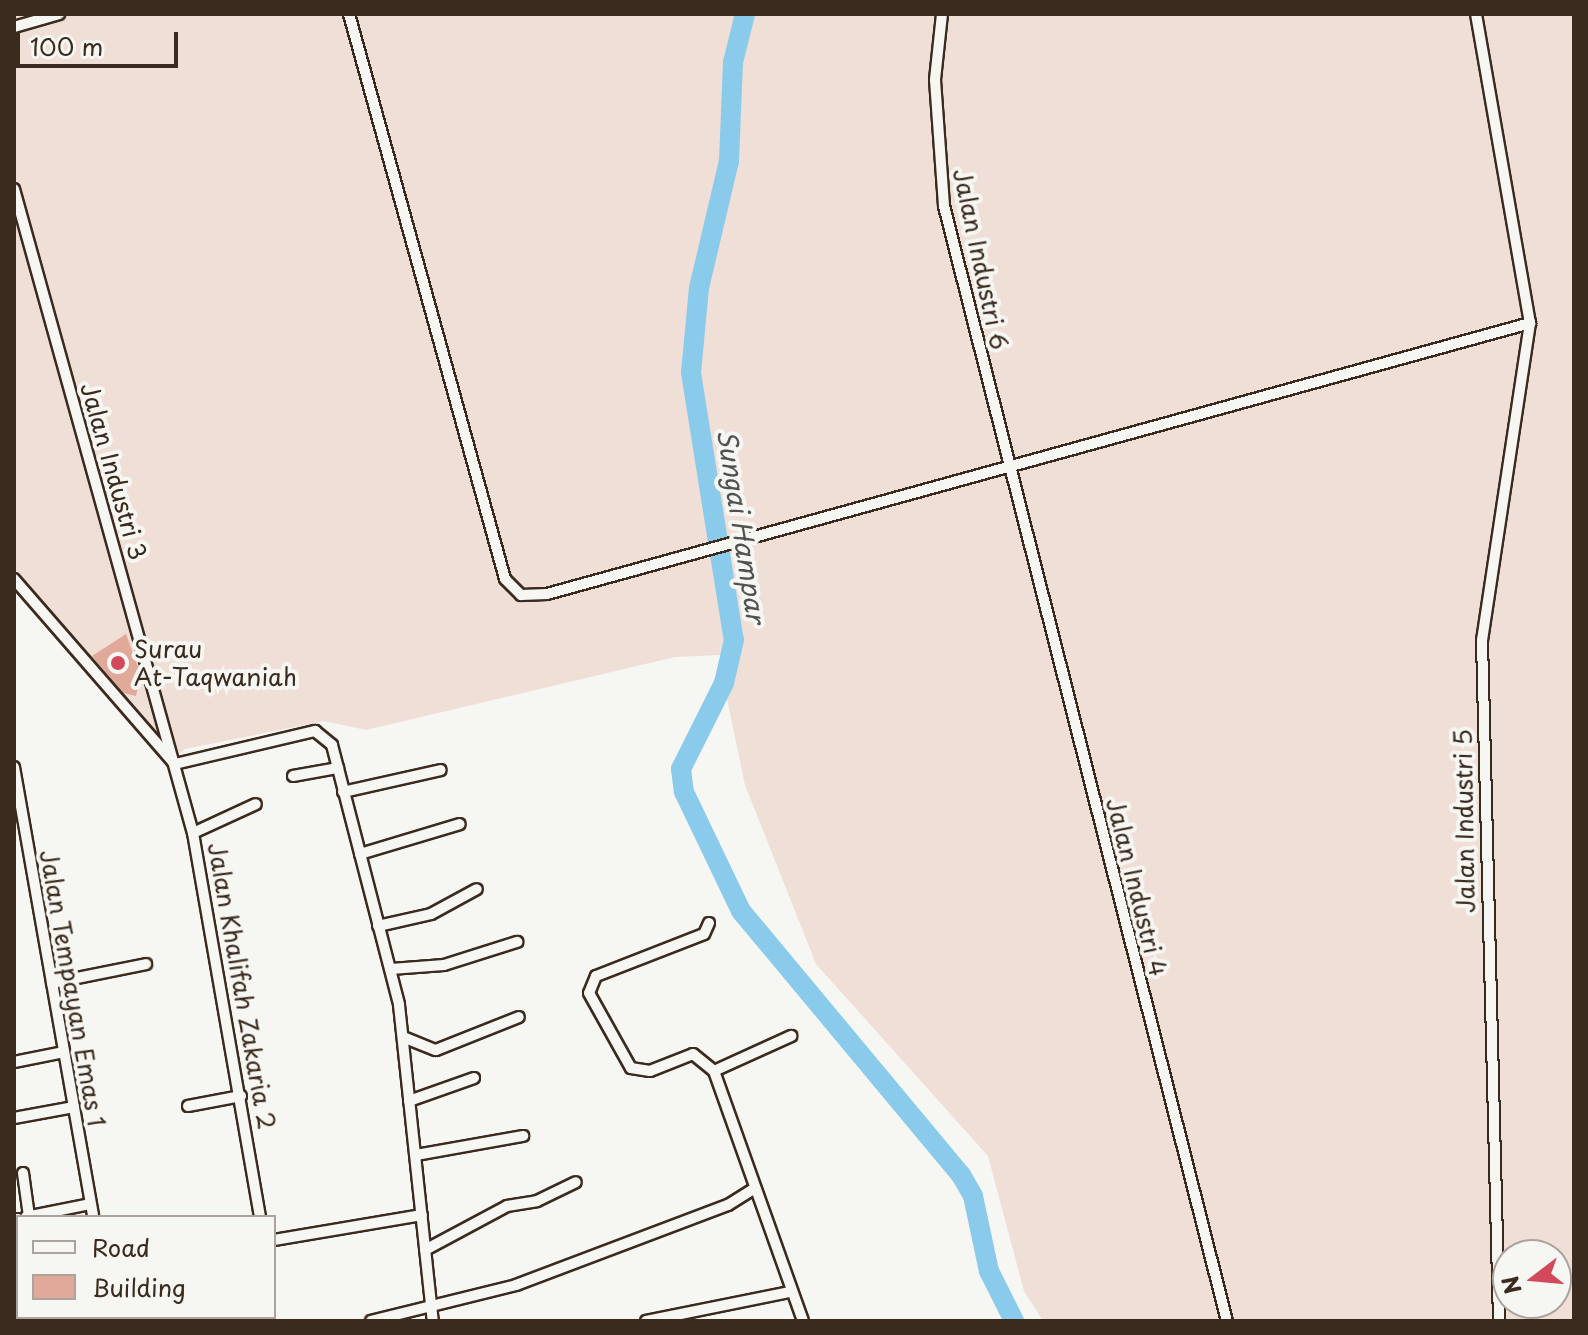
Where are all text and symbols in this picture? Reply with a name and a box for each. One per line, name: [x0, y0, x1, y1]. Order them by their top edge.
scale bar: [20, 16, 182, 66]
text: 100 m: [30, 28, 103, 64]
street label: Jalan Industri 6: [948, 165, 1014, 353]
street label: Jalan Industri 3: [75, 378, 153, 564]
water label: Sungai Hampar: [711, 426, 773, 626]
place label: Surau At-Taqwaniah: [134, 635, 297, 691]
marker: Surau At-Taqwaniah: [109, 654, 127, 672]
street label: Jalan Industri 5: [1448, 729, 1480, 913]
street label: Jalan Industri 4: [1101, 794, 1173, 980]
street label: Jalan Khalifah Zakaria 2: [202, 839, 282, 1133]
street label: Jalan Tempayan Emas 1: [34, 847, 112, 1129]
legend: [16, 1215, 276, 1319]
text: Road: [92, 1229, 150, 1265]
north arrow: [1492, 1239, 1572, 1319]
text: Building: [92, 1269, 186, 1305]
text: N: [1492, 1272, 1529, 1298]

